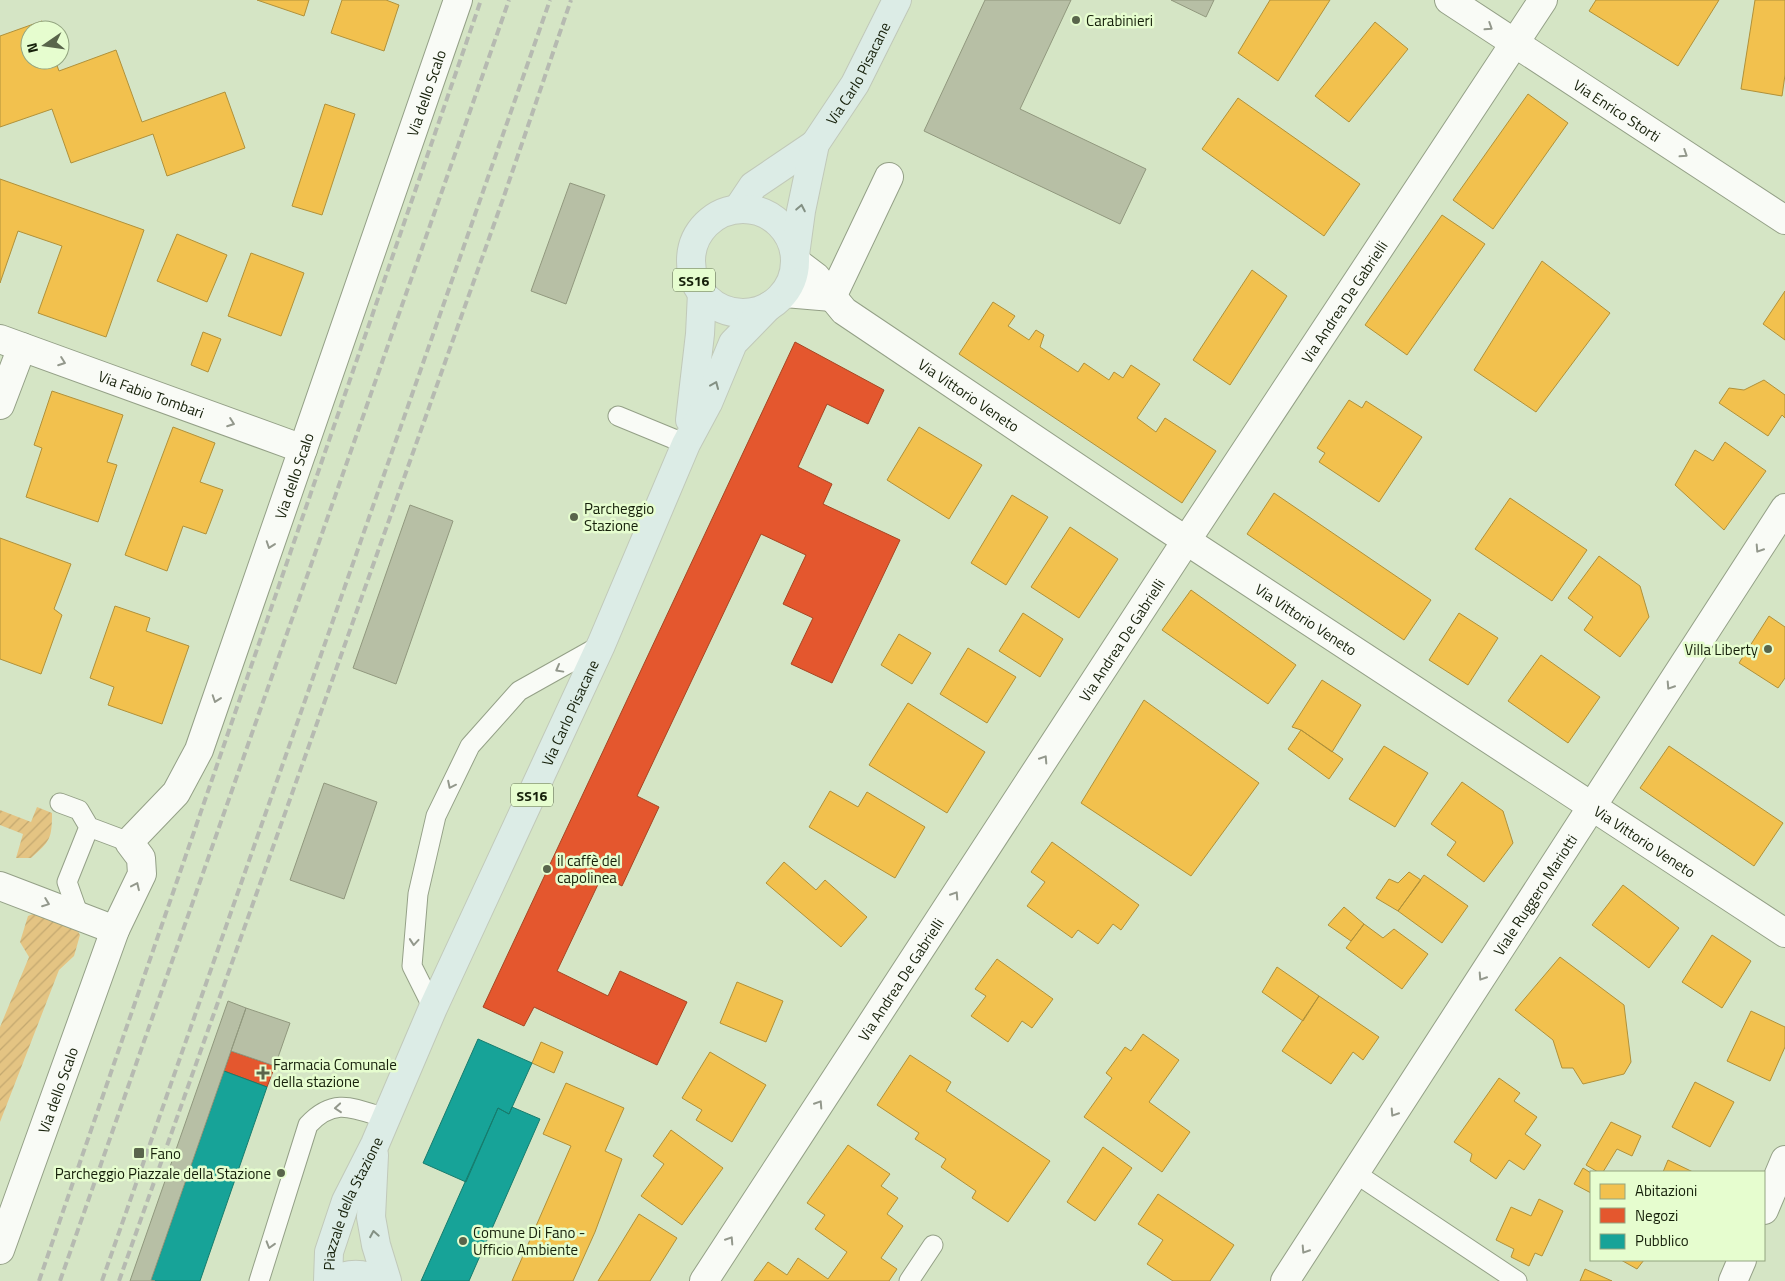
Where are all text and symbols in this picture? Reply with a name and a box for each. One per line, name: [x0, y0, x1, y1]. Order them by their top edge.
place label: Carabinieri: [1086, 9, 1153, 32]
marker: Carabinieri: [1070, 14, 1082, 26]
street label: Via Carlo Pisacane: [820, 18, 896, 129]
north arrow: [20, 20, 70, 70]
one-way arrow: [1484, 20, 1493, 30]
text: N: [21, 41, 43, 55]
street label: Via dello Scalo: [400, 47, 452, 139]
street label: Via Enrico Storti: [1569, 73, 1665, 147]
one-way arrow: [1678, 148, 1688, 157]
one-way arrow: [796, 203, 806, 212]
street label: Via Andrea De Gabrielli: [1295, 236, 1393, 367]
road number: SS16: [673, 268, 715, 292]
street label: Via Vittorio Veneto: [914, 353, 1024, 437]
one-way arrow: [57, 356, 66, 366]
street label: Via Fabio Tombari: [95, 364, 207, 424]
one-way arrow: [710, 381, 720, 389]
one-way arrow: [226, 417, 235, 427]
street label: Via dello Scalo: [268, 429, 319, 522]
place label: Parcheggio Stazione: [584, 497, 654, 537]
marker: Parcheggio Stazione: [568, 511, 580, 523]
one-way arrow: [265, 540, 275, 549]
one-way arrow: [1755, 544, 1765, 553]
street label: Via Andrea De Gabrielli: [1073, 574, 1170, 706]
street label: Via Vittorio Veneto: [1251, 577, 1362, 661]
place label: Villa Liberty: [1685, 638, 1758, 661]
marker: Villa Liberty: [1762, 643, 1774, 655]
street label: Via Carlo Pisacane: [535, 656, 604, 770]
one-way arrow: [555, 662, 564, 672]
one-way arrow: [1667, 680, 1677, 689]
one-way arrow: [212, 694, 222, 702]
one-way arrow: [1038, 755, 1048, 764]
one-way arrow: [447, 780, 457, 789]
road number: SS16: [511, 784, 553, 806]
street label: Via Vittorio Veneto: [1589, 799, 1701, 883]
street label: Viale Ruggero Mariotti: [1487, 829, 1583, 960]
place label: il caffè del capolinea: [557, 849, 621, 889]
marker: il caffè del capolinea: [541, 863, 553, 875]
one-way arrow: [130, 882, 140, 891]
one-way arrow: [949, 891, 959, 900]
one-way arrow: [41, 897, 49, 907]
street label: Via Andrea De Gabrielli: [852, 913, 949, 1045]
one-way arrow: [409, 938, 420, 946]
one-way arrow: [1479, 971, 1488, 980]
street label: Via dello Scalo: [31, 1044, 84, 1136]
place label: Farmacia Comunale della stazione: [273, 1053, 397, 1093]
marker: Farmacia Comunale della stazione: [257, 1067, 269, 1079]
one-way arrow: [813, 1100, 822, 1110]
one-way arrow: [334, 1102, 342, 1113]
one-way arrow: [1390, 1108, 1400, 1117]
street label: Piazzale della Stazione: [317, 1133, 388, 1271]
place label: Fano: [150, 1142, 181, 1165]
marker: Fano: [132, 1146, 146, 1160]
place label: Parcheggio Piazzale della Stazione: [55, 1162, 271, 1185]
marker: Parcheggio Piazzale della Stazione: [275, 1167, 287, 1179]
legend: [1590, 1171, 1765, 1261]
text: Abitazioni: [1635, 1179, 1697, 1202]
text: Negozi: [1635, 1204, 1678, 1227]
place label: Comune Di Fano - Ufficio Ambiente: [473, 1221, 585, 1261]
text: Pubblico: [1635, 1229, 1689, 1252]
one-way arrow: [370, 1230, 380, 1238]
marker: Comune Di Fano - Ufficio Ambiente: [457, 1235, 469, 1247]
one-way arrow: [724, 1237, 733, 1246]
one-way arrow: [266, 1241, 276, 1249]
one-way arrow: [1302, 1244, 1311, 1253]

